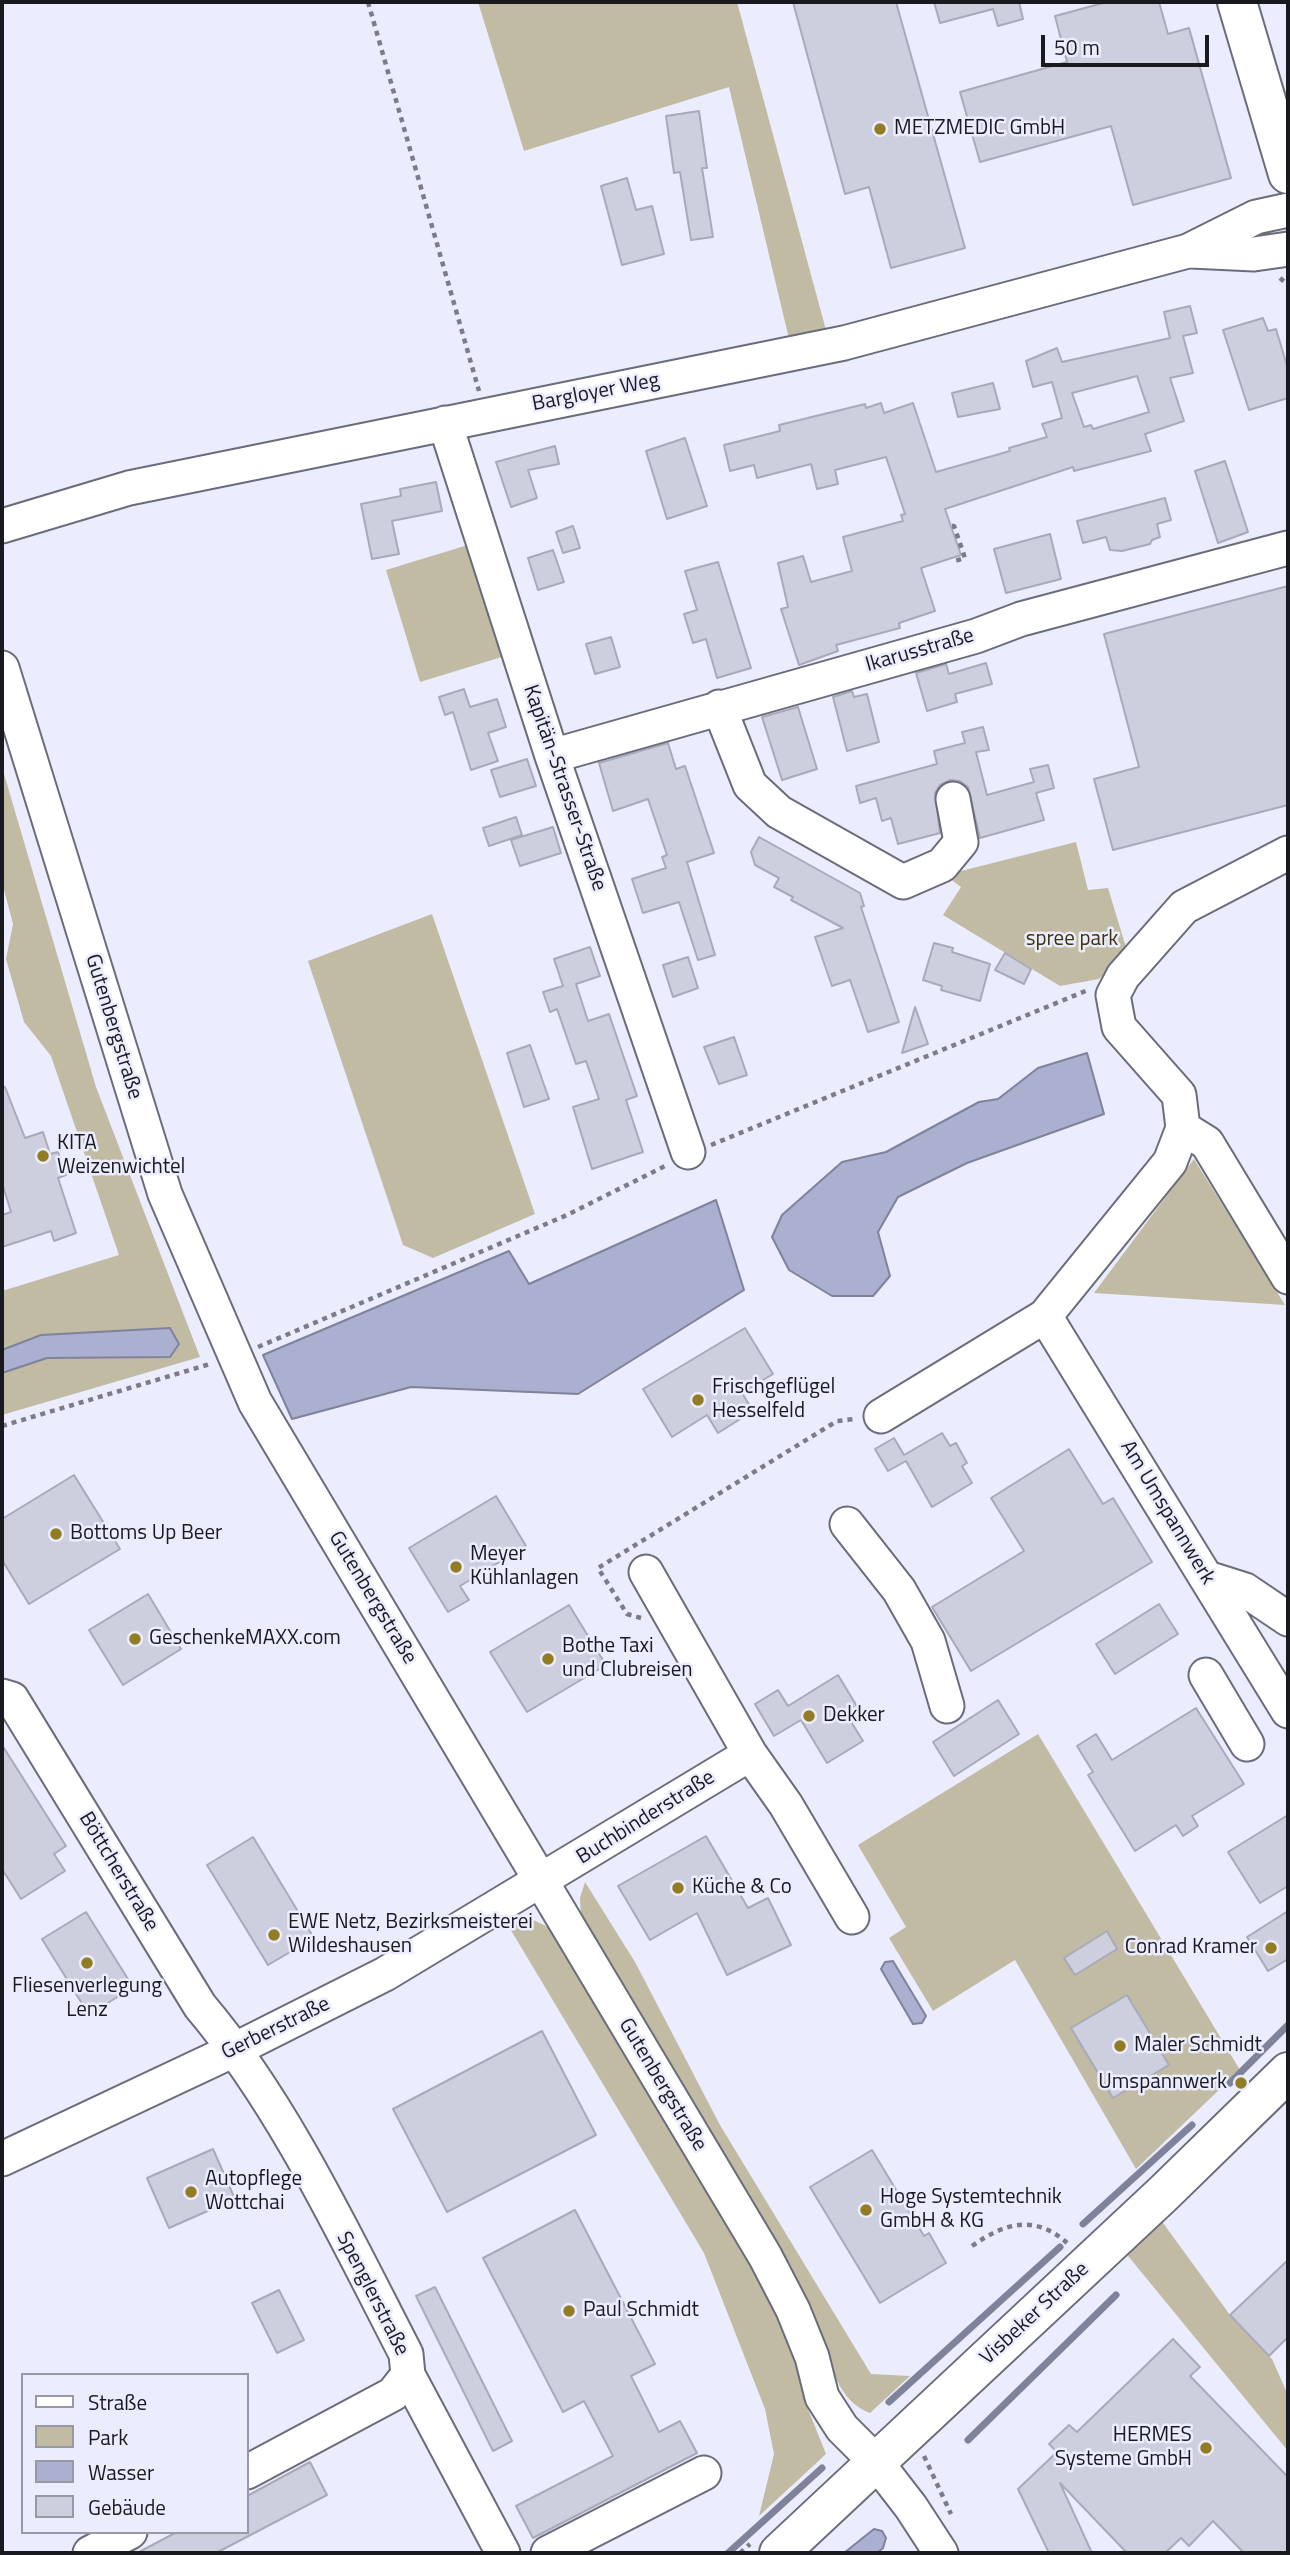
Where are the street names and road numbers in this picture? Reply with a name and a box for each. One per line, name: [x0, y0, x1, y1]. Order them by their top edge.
street label: Bargloyer Weg: [530, 368, 662, 418]
street label: Ikarusstraße: [863, 624, 977, 678]
street label: Kapitän-Strasser-Straße: [517, 682, 611, 894]
street label: Gutenbergstraße: [79, 951, 147, 1103]
street label: Am Umspannwerk: [1114, 1436, 1220, 1590]
street label: Gutenbergstraße: [322, 1527, 422, 1669]
street label: Buchbinderstraße: [572, 1765, 720, 1871]
street label: Böttcherstraße: [73, 1808, 163, 1936]
street label: Gerberstraße: [218, 1992, 334, 2066]
street label: Gutenbergstraße: [612, 2014, 712, 2156]
street label: Spenglerstraße: [330, 2228, 414, 2360]
street label: Visbeker Straße: [975, 2257, 1095, 2371]

